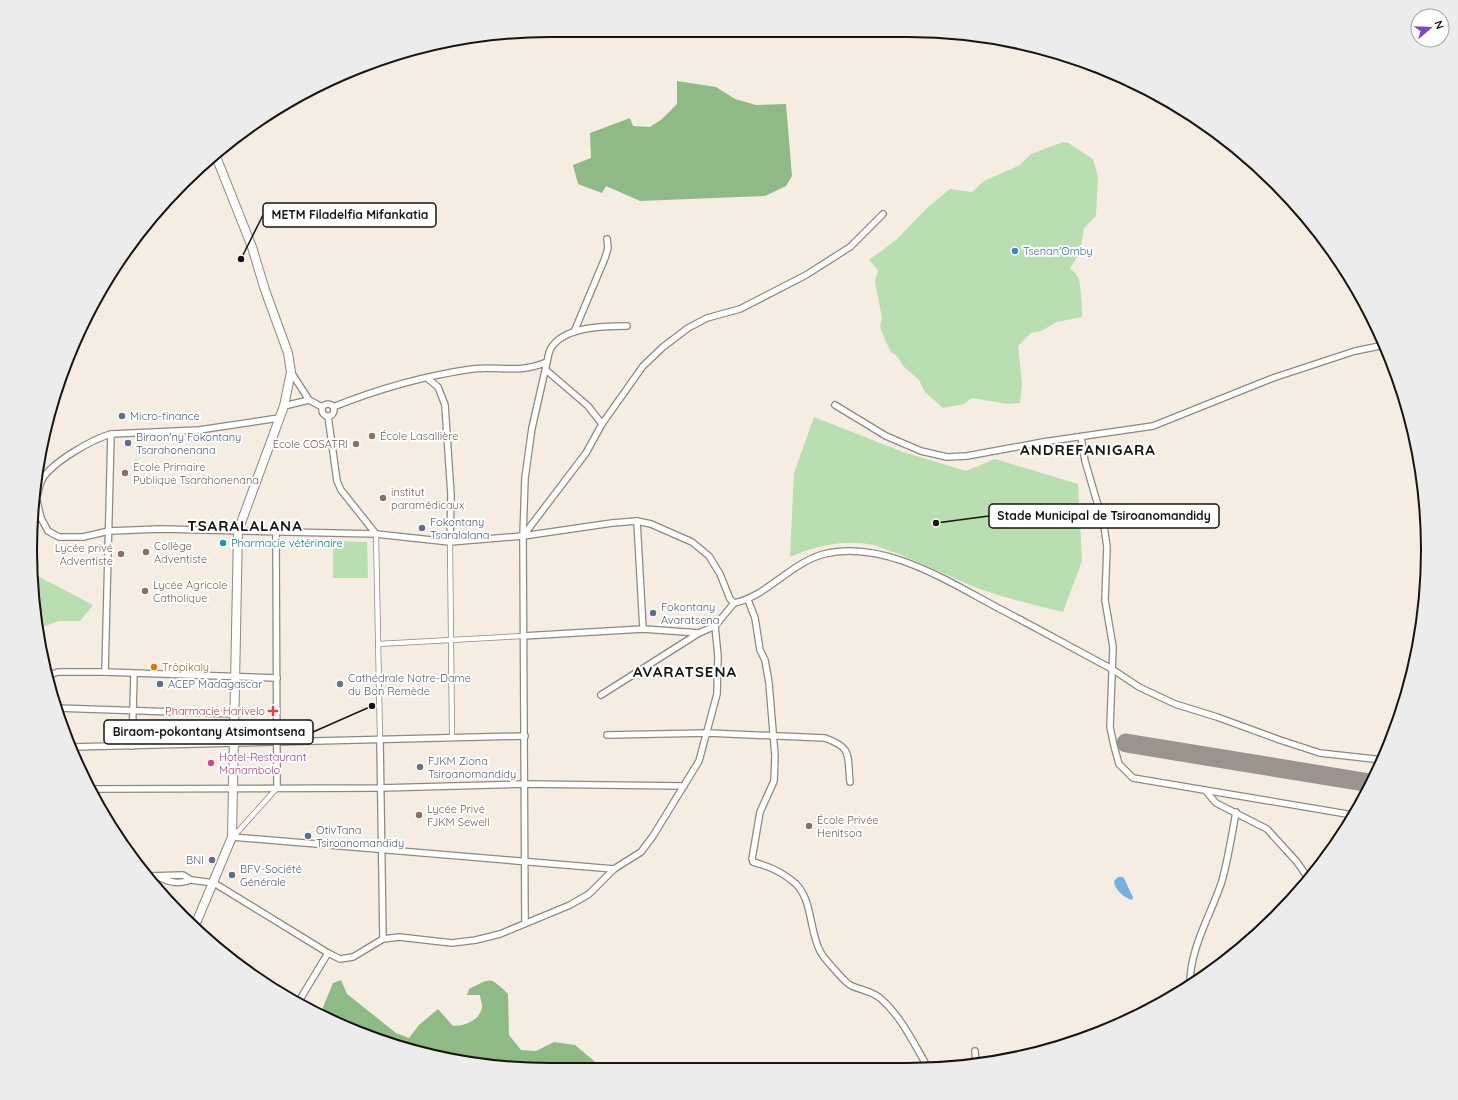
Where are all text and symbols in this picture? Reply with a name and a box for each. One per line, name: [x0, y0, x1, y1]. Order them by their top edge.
north arrow: [1410, 8, 1450, 48]
text: N: [1432, 19, 1447, 31]
callout: METM Filadelfia Mifankatia: [263, 203, 436, 227]
text: METM Filadelfia Mifankatia: [272, 207, 428, 222]
place label: Tsenan'Omby: [1023, 244, 1093, 258]
marker: Tsenan'Omby: [1010, 246, 1020, 256]
place label: Micro-finance: [130, 409, 200, 423]
marker: Micro-finance: [117, 411, 127, 421]
place label: École Lasallière: [380, 429, 459, 443]
place label: Biraon'ny Fokontany Tsarahonenana: [136, 430, 241, 457]
marker: École Lasallière: [367, 431, 377, 441]
place label: Ecole COSATRI: [273, 437, 348, 451]
marker: Biraon'ny Fokontany Tsarahonenana: [123, 438, 133, 448]
marker: Ecole COSATRI: [351, 439, 361, 449]
district label: ANDREFANIGARA: [1020, 440, 1156, 459]
place label: Ecole Primaire Publique Tsarahonenana: [133, 460, 259, 487]
marker: Ecole Primaire Publique Tsarahonenana: [120, 468, 130, 478]
place label: institut paramédicaux: [391, 485, 464, 512]
marker: institut paramédicaux: [378, 493, 388, 503]
callout: Stade Municipal de Tsiroanomandidy: [989, 504, 1219, 528]
text: Stade Municipal de Tsiroanomandidy: [997, 508, 1211, 523]
place label: Fokontany Tsaralalana: [430, 515, 489, 542]
district label: TSARALALANA: [187, 516, 303, 535]
marker: Fokontany Tsaralalana: [417, 523, 427, 533]
place label: Pharmacie vétérinaire: [231, 536, 343, 550]
marker: Pharmacie vétérinaire: [218, 538, 228, 548]
place label: Collège Adventiste: [154, 539, 207, 566]
place label: Lycée privé Adventiste: [55, 541, 113, 568]
marker: Collège Adventiste: [141, 547, 151, 557]
marker: Lycée privé Adventiste: [116, 549, 126, 559]
place label: Lycée Agricole Catholique: [153, 578, 227, 605]
marker: Lycée Agricole Catholique: [140, 586, 150, 596]
place label: Fokontany Avaratsena: [661, 600, 719, 627]
marker: Fokontany Avaratsena: [648, 608, 658, 618]
place label: Trôpikaly: [162, 660, 209, 674]
marker: Trôpikaly: [149, 662, 159, 672]
district label: AVARATSENA: [633, 662, 737, 681]
place label: Cathédrale Notre-Dame du Bon Remède: [348, 671, 471, 698]
place label: ACEP Madagascar: [168, 677, 263, 691]
marker: ACEP Madagascar: [155, 679, 165, 689]
marker: Cathédrale Notre-Dame du Bon Remède: [335, 679, 345, 689]
place label: Pharmacie Harivelo: [165, 704, 265, 718]
marker: Pharmacie Harivelo: [268, 706, 278, 716]
callout: Biraom-pokontany Atsimontsena: [104, 720, 313, 744]
text: Biraom-pokontany Atsimontsena: [113, 724, 305, 739]
place label: Hotel-Restaurant Manambolo: [219, 750, 307, 777]
place label: FJKM Ziona Tsiroanomandidy: [428, 754, 516, 781]
marker: Hotel-Restaurant Manambolo: [206, 758, 216, 768]
marker: FJKM Ziona Tsiroanomandidy: [415, 762, 425, 772]
place label: Lycée Privé FJKM Sewell: [427, 802, 490, 829]
marker: Lycée Privé FJKM Sewell: [414, 810, 424, 820]
place label: École Privée Henitsoa: [817, 813, 879, 840]
marker: École Privée Henitsoa: [804, 821, 814, 831]
place label: OtivTana Tsiroanomandidy: [316, 823, 404, 850]
marker: OtivTana Tsiroanomandidy: [303, 831, 313, 841]
place label: BNI: [186, 853, 204, 867]
marker: BNI: [207, 855, 217, 865]
place label: BFV-Société Générale: [240, 862, 302, 889]
marker: BFV-Société Générale: [227, 870, 237, 880]

